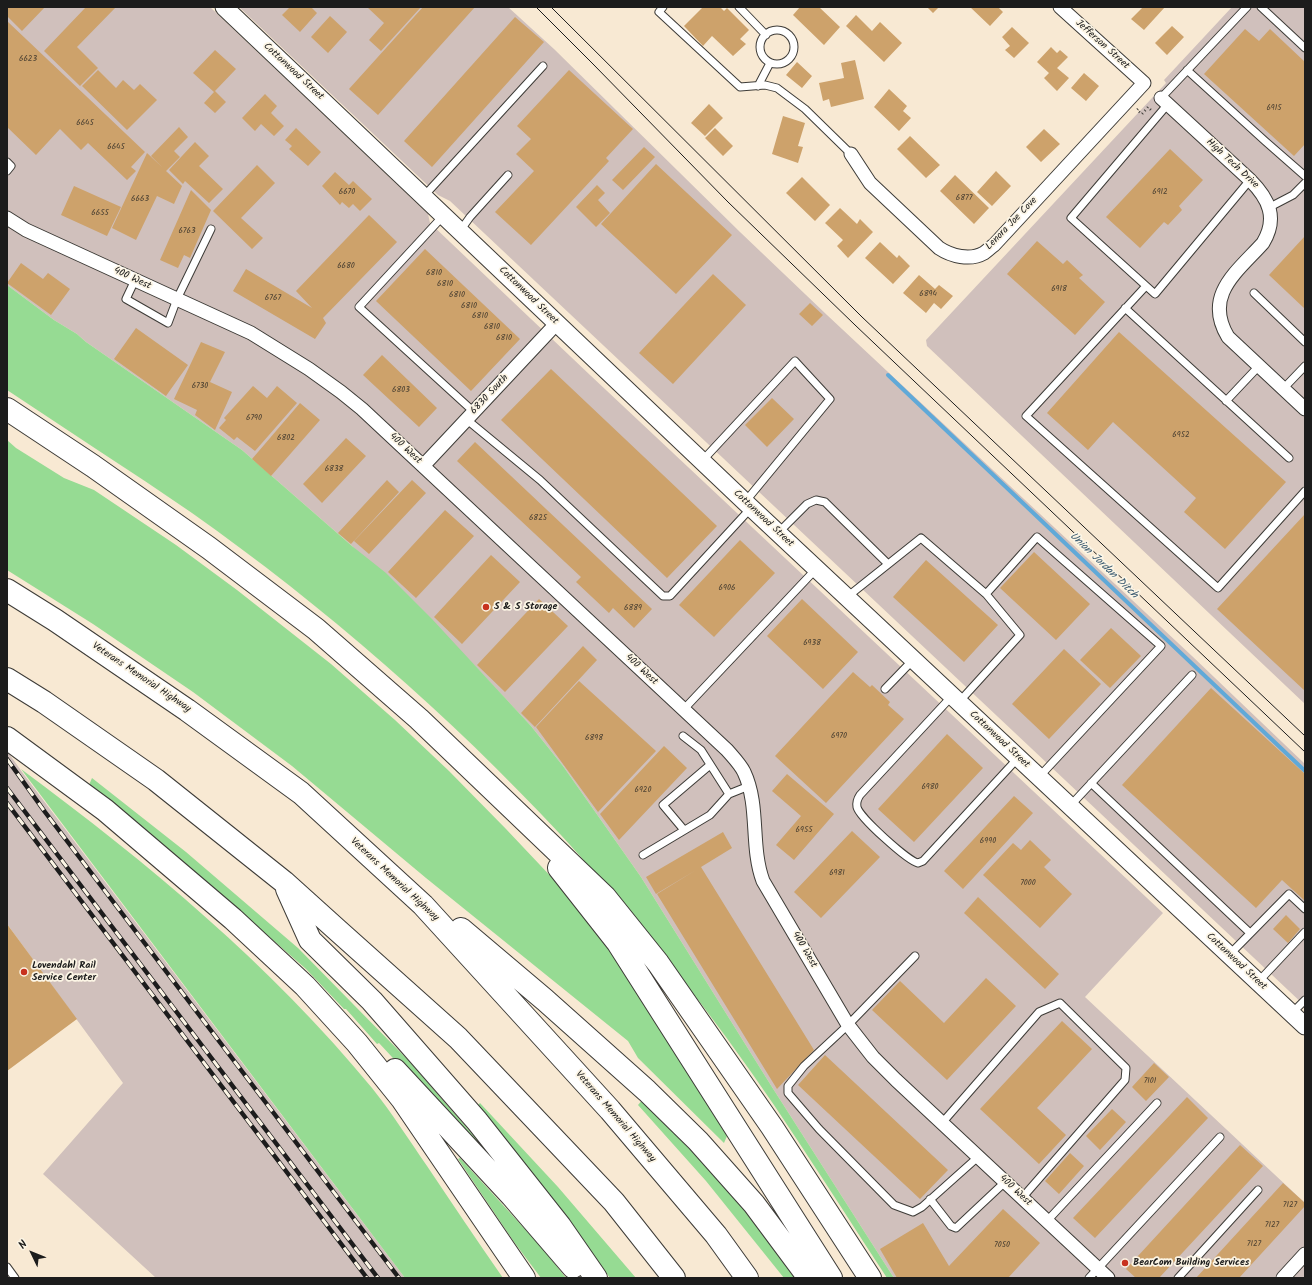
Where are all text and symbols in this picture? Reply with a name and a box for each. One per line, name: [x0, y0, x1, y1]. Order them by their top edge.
street label: Jefferson Street: [1073, 18, 1131, 72]
street label: Cottonwood Street: [260, 41, 326, 103]
house number: 6623: [19, 55, 37, 65]
house number: 6915: [1266, 104, 1282, 114]
house number: 6645: [76, 119, 94, 129]
street label: High Tech Drive: [1203, 137, 1261, 191]
house number: 6645: [107, 143, 125, 153]
house number: 6670: [339, 188, 355, 198]
house number: 6912: [1152, 188, 1168, 198]
house number: 6877: [956, 194, 972, 204]
house number: 6663: [131, 195, 149, 205]
street label: Lenora Joe Cove: [984, 195, 1040, 253]
house number: 6655: [91, 209, 109, 219]
house number: 6763: [178, 227, 196, 237]
house number: 6680: [337, 262, 355, 272]
street label: Cottonwood Street: [496, 264, 560, 328]
street label: 400 West: [111, 265, 153, 293]
house number: 6810: [426, 269, 442, 279]
house number: 6810: [437, 280, 453, 290]
house number: 6918: [1051, 285, 1067, 295]
house number: 6894: [919, 290, 937, 300]
house number: 6810: [449, 291, 465, 301]
house number: 6767: [265, 294, 281, 304]
house number: 6810: [461, 302, 477, 312]
house number: 6810: [472, 312, 488, 322]
house number: 6810: [484, 323, 500, 333]
house number: 6810: [496, 334, 512, 344]
street label: 6830 South: [469, 373, 511, 417]
house number: 6730: [192, 382, 208, 392]
house number: 6803: [392, 386, 410, 396]
house number: 6790: [246, 414, 262, 424]
street label: 400 West: [386, 431, 424, 467]
house number: 6952: [1172, 431, 1190, 441]
house number: 6802: [277, 434, 295, 444]
house number: 6838: [325, 465, 343, 475]
street label: Cottonwood Street: [730, 488, 796, 550]
house number: 6825: [529, 514, 547, 524]
water label: Union Jordan Ditch: [1066, 530, 1140, 602]
house number: 6906: [719, 584, 735, 594]
place label: S & S Storage: [494, 601, 557, 613]
marker: S & S Storage: [481, 602, 491, 612]
house number: 6889: [624, 604, 642, 614]
house number: 6938: [803, 639, 821, 649]
street label: Veterans Memorial Highway: [89, 640, 193, 716]
street label: 400 West: [622, 652, 660, 688]
street label: Cottonwood Street: [966, 709, 1032, 771]
house number: 6970: [831, 732, 847, 742]
house number: 6898: [585, 734, 603, 744]
house number: 6980: [921, 783, 939, 793]
house number: 6920: [635, 786, 651, 796]
house number: 6955: [796, 826, 812, 836]
street label: Veterans Memorial Highway: [347, 836, 441, 924]
house number: 6990: [980, 837, 996, 847]
house number: 6981: [829, 869, 845, 879]
house number: 7000: [1020, 879, 1036, 889]
street label: 400 West: [789, 930, 819, 970]
street label: Cottonwood Street: [1203, 931, 1269, 993]
place label: Lovendahl Rail Service Center: [32, 960, 96, 984]
marker: Lovendahl Rail Service Center: [19, 967, 29, 977]
street label: Veterans Memorial Highway: [572, 1069, 658, 1165]
house number: 7101: [1144, 1077, 1156, 1087]
street label: 400 West: [996, 1173, 1034, 1209]
house number: 7127: [1283, 1201, 1297, 1211]
house number: 7127: [1265, 1221, 1279, 1231]
north arrow: [12, 1233, 52, 1273]
text: N: [14, 1236, 32, 1254]
house number: 7127: [1247, 1240, 1261, 1250]
house number: 7050: [994, 1241, 1010, 1251]
place label: BearCom Building Services: [1133, 1257, 1249, 1269]
marker: BearCom Building Services: [1120, 1258, 1130, 1268]

